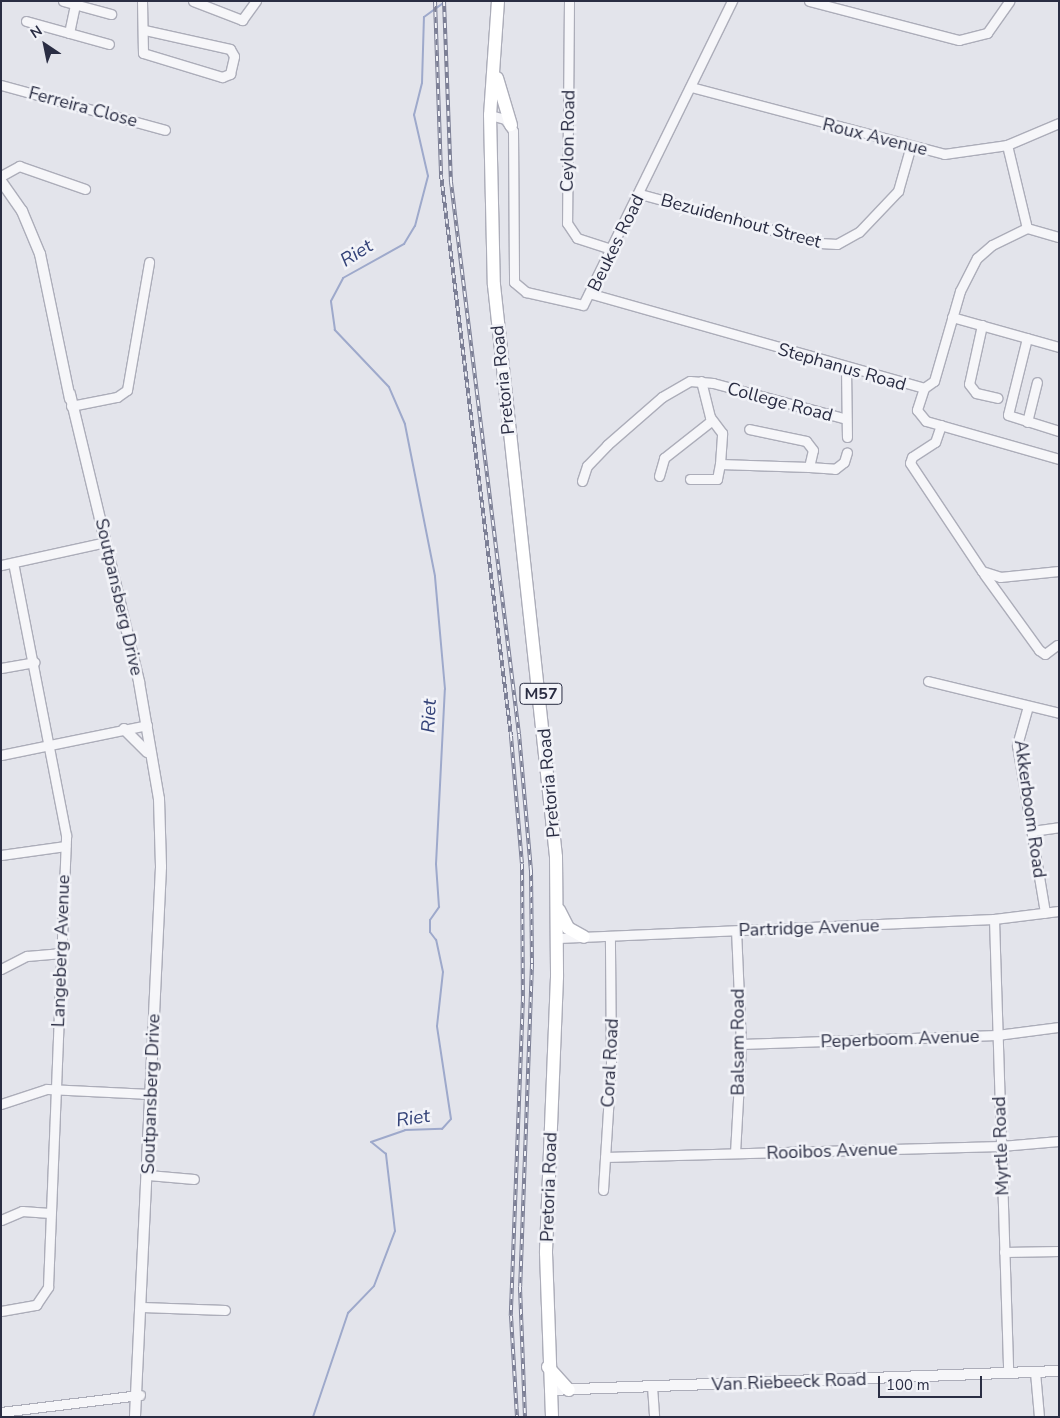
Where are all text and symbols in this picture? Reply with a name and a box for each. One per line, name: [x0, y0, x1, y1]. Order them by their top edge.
north arrow: [20, 20, 70, 70]
text: N: [27, 21, 46, 43]
street label: Ferreira Close: [26, 82, 140, 132]
street label: Ceylon Road: [556, 90, 580, 192]
street label: Roux Avenue: [820, 114, 930, 160]
street label: Bezuidenhout Street: [659, 189, 823, 253]
street label: Beukes Road: [583, 191, 649, 295]
water label: Riet: [337, 235, 377, 273]
street label: Pretoria Road: [487, 324, 519, 436]
street label: Stephanus Road: [775, 338, 909, 396]
street label: College Road: [725, 378, 835, 426]
street label: Soutpansberg Drive: [90, 516, 148, 678]
road number: M57: [518, 681, 564, 708]
water label: Riet: [418, 698, 442, 734]
street label: Pretoria Road: [533, 727, 565, 839]
street label: Akkerboom Road: [1010, 739, 1050, 879]
street label: Langeberg Avenue: [48, 874, 74, 1028]
street label: Partridge Avenue: [738, 915, 880, 941]
street label: Balsam Road: [727, 988, 749, 1096]
street label: Soutpansberg Drive: [137, 1013, 165, 1175]
street label: Coral Road: [597, 1018, 623, 1108]
street label: Peperboom Avenue: [820, 1025, 980, 1053]
street label: Myrtle Road: [988, 1096, 1014, 1196]
water label: Riet: [395, 1105, 431, 1133]
street label: Pretoria Road: [536, 1132, 562, 1242]
street label: Rooibos Avenue: [766, 1138, 898, 1164]
scale bar: [880, 1366, 984, 1398]
street label: Van Riebeeck Road: [711, 1369, 867, 1395]
text: 100 m: [886, 1375, 930, 1395]

